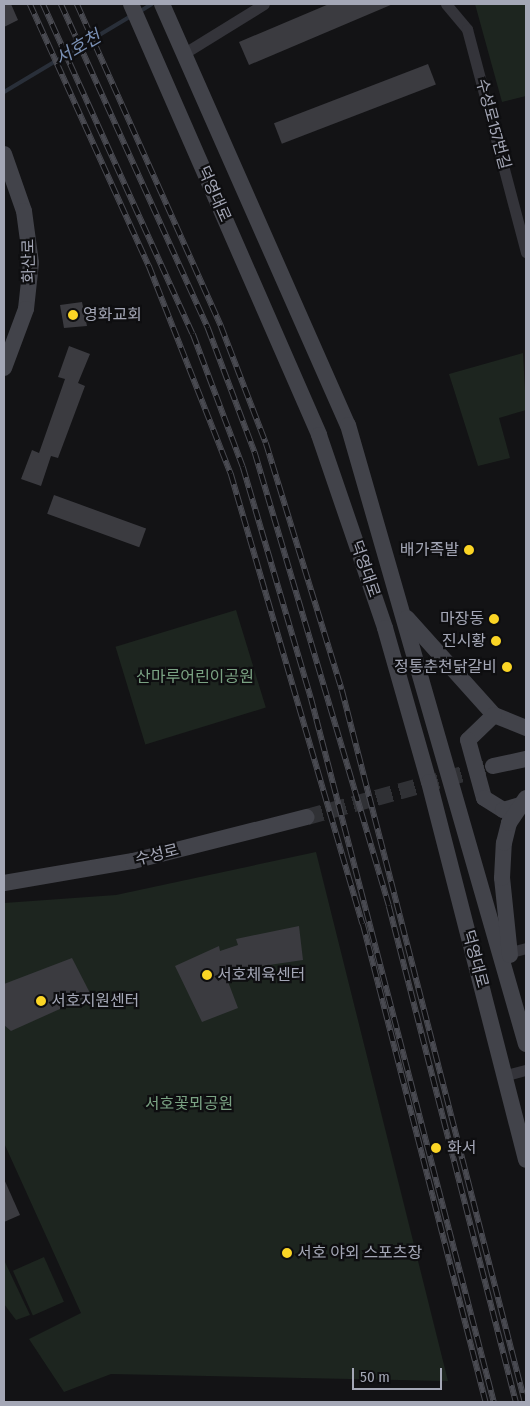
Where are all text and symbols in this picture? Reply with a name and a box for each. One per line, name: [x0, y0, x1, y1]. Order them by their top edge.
water label: 서호천: [51, 26, 105, 70]
street label: 수성로157번길: [472, 76, 514, 172]
street label: 덕영대로: [193, 163, 235, 225]
street label: 화산로: [19, 239, 39, 283]
place label: 영화교회: [83, 305, 142, 325]
marker: 영화교회: [67, 309, 79, 321]
street label: 덕영대로: [346, 538, 384, 600]
place label: 배가족발: [400, 540, 459, 560]
marker: 배가족발: [463, 544, 475, 556]
place label: 마장동: [440, 609, 484, 629]
marker: 마장동: [488, 613, 500, 625]
place label: 진시황: [442, 631, 486, 651]
marker: 진시황: [490, 635, 502, 647]
place label: 정통춘천닭갈비: [394, 657, 497, 677]
marker: 정통춘천닭갈비: [501, 661, 513, 673]
park label: 산마루어린이공원: [136, 667, 254, 687]
street label: 수성로: [133, 840, 181, 870]
street label: 덕영대로: [458, 928, 492, 990]
place label: 서호체육센터: [217, 965, 305, 985]
marker: 서호체육센터: [201, 969, 213, 981]
place label: 서호지원센터: [51, 991, 139, 1011]
marker: 서호지원센터: [35, 995, 47, 1007]
park label: 서호꽃뫼공원: [145, 1094, 233, 1114]
place label: 화서: [447, 1138, 476, 1158]
marker: 화서: [429, 1141, 443, 1155]
place label: 서호 야외 스포츠장: [297, 1243, 422, 1263]
marker: 서호 야외 스포츠장: [281, 1247, 293, 1259]
scale bar: [355, 1358, 445, 1390]
text: 50 m: [360, 1368, 390, 1386]

